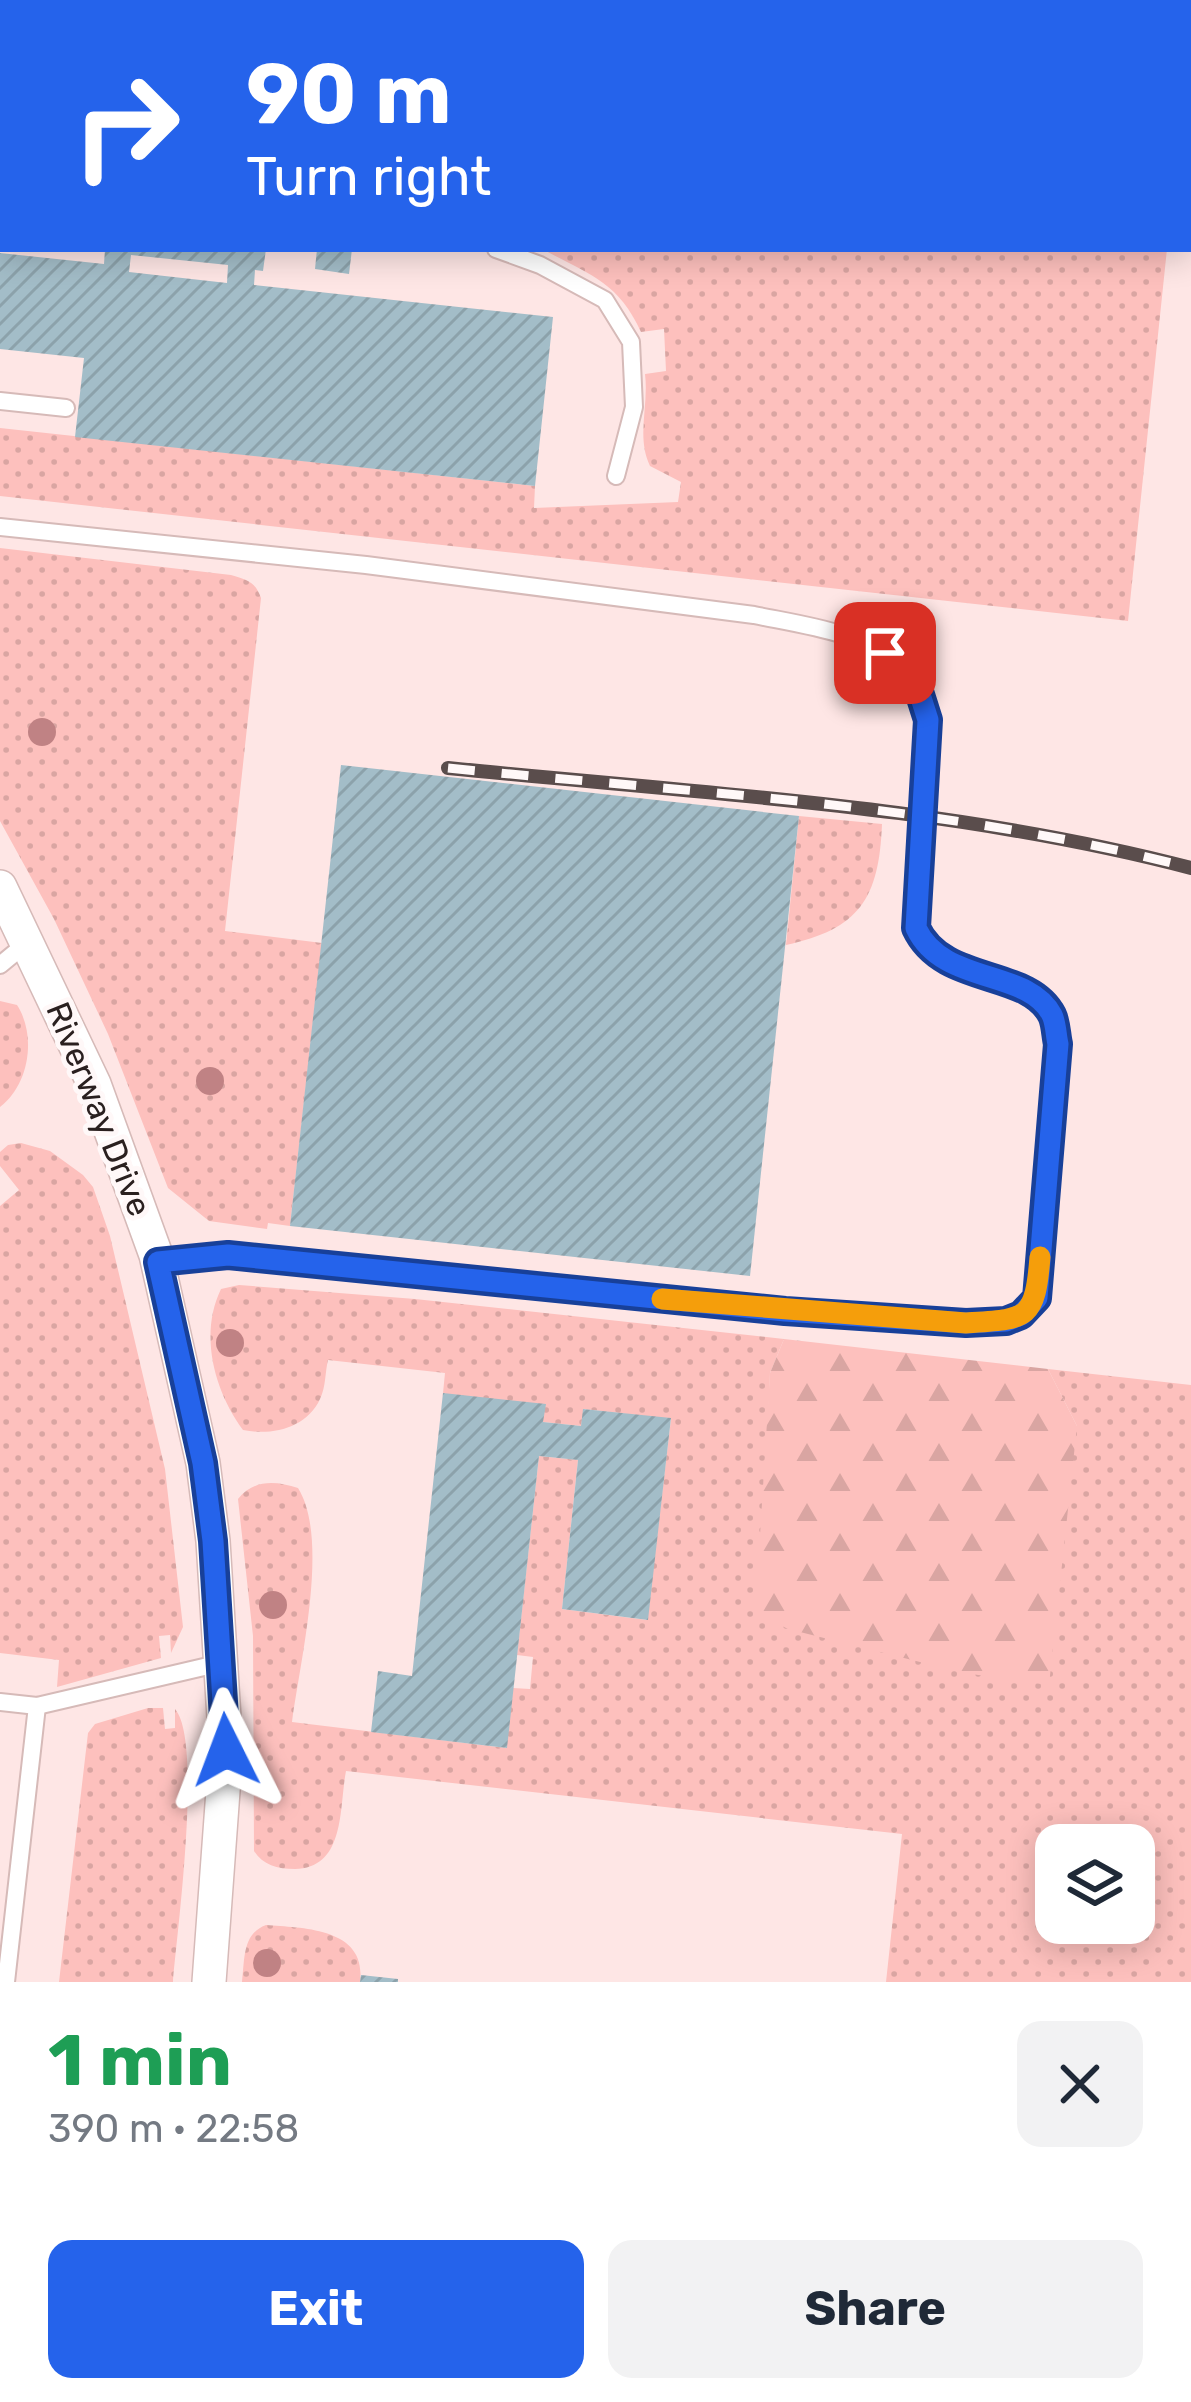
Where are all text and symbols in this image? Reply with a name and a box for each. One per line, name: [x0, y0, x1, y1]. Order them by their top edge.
text: 90 m: [246, 44, 452, 144]
icon: right: [48, 48, 204, 204]
text: Turn right: [246, 145, 491, 209]
pin: [834, 602, 936, 704]
icon: arrive: [852, 620, 918, 686]
street label: Riverway Drive: [38, 996, 160, 1222]
position arrow: [163, 1687, 289, 1813]
map controls: [1035, 1824, 1155, 1944]
button: layers: [1035, 1824, 1155, 1944]
text: 1 min: [48, 2018, 232, 2103]
button: close: [1017, 2021, 1143, 2147]
text: 390 m · 22:58: [48, 2106, 299, 2152]
button: Exit: [48, 2240, 584, 2378]
button: Share: [608, 2240, 1143, 2378]

